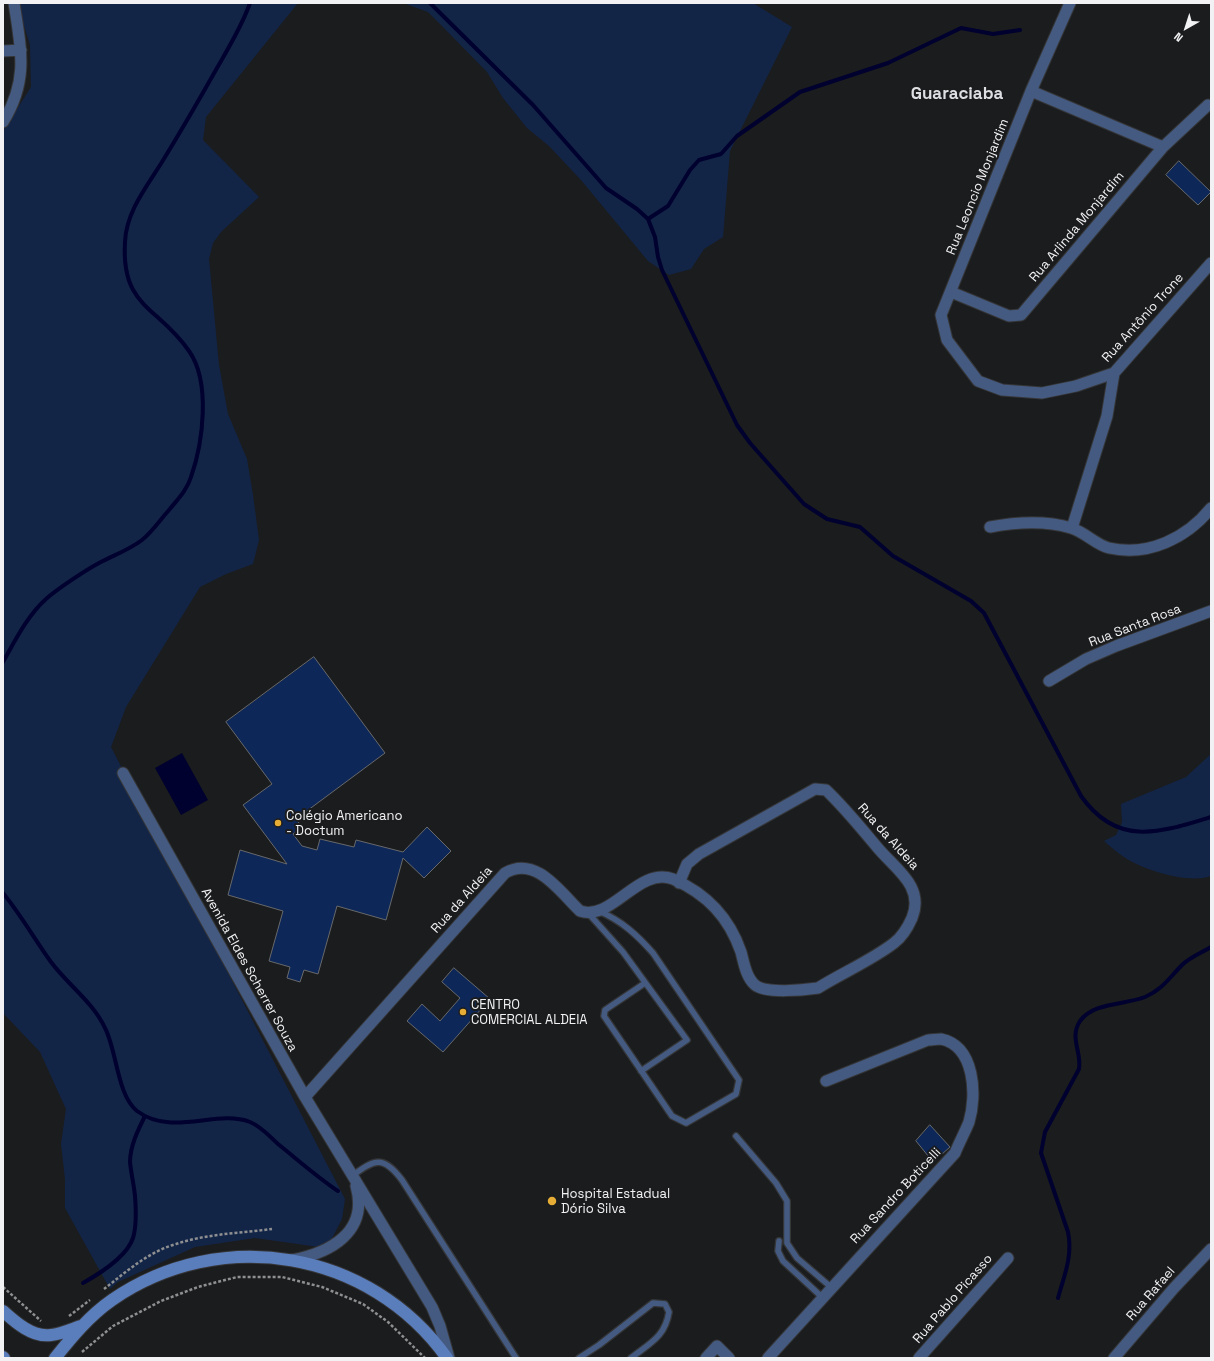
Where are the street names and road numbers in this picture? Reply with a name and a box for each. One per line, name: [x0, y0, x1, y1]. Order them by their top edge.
street label: Rua Leoncio Monjardim: [944, 117, 1012, 257]
street label: Rua Arlinda Monjardim: [1026, 169, 1128, 285]
street label: Rua Antônio Trone: [1099, 270, 1187, 366]
street label: Rua Santa Rosa: [1087, 601, 1183, 651]
street label: Rua da Aldeia: [854, 800, 922, 874]
street label: Rua da Aldeia: [428, 863, 496, 937]
street label: Avenida Eldes Scherrer Souza: [197, 885, 301, 1055]
street label: Rua Sandro Boticelli: [848, 1145, 944, 1247]
street label: Rua Pablo Picasso: [910, 1251, 996, 1347]
street label: Rua Rafael: [1123, 1264, 1179, 1324]

